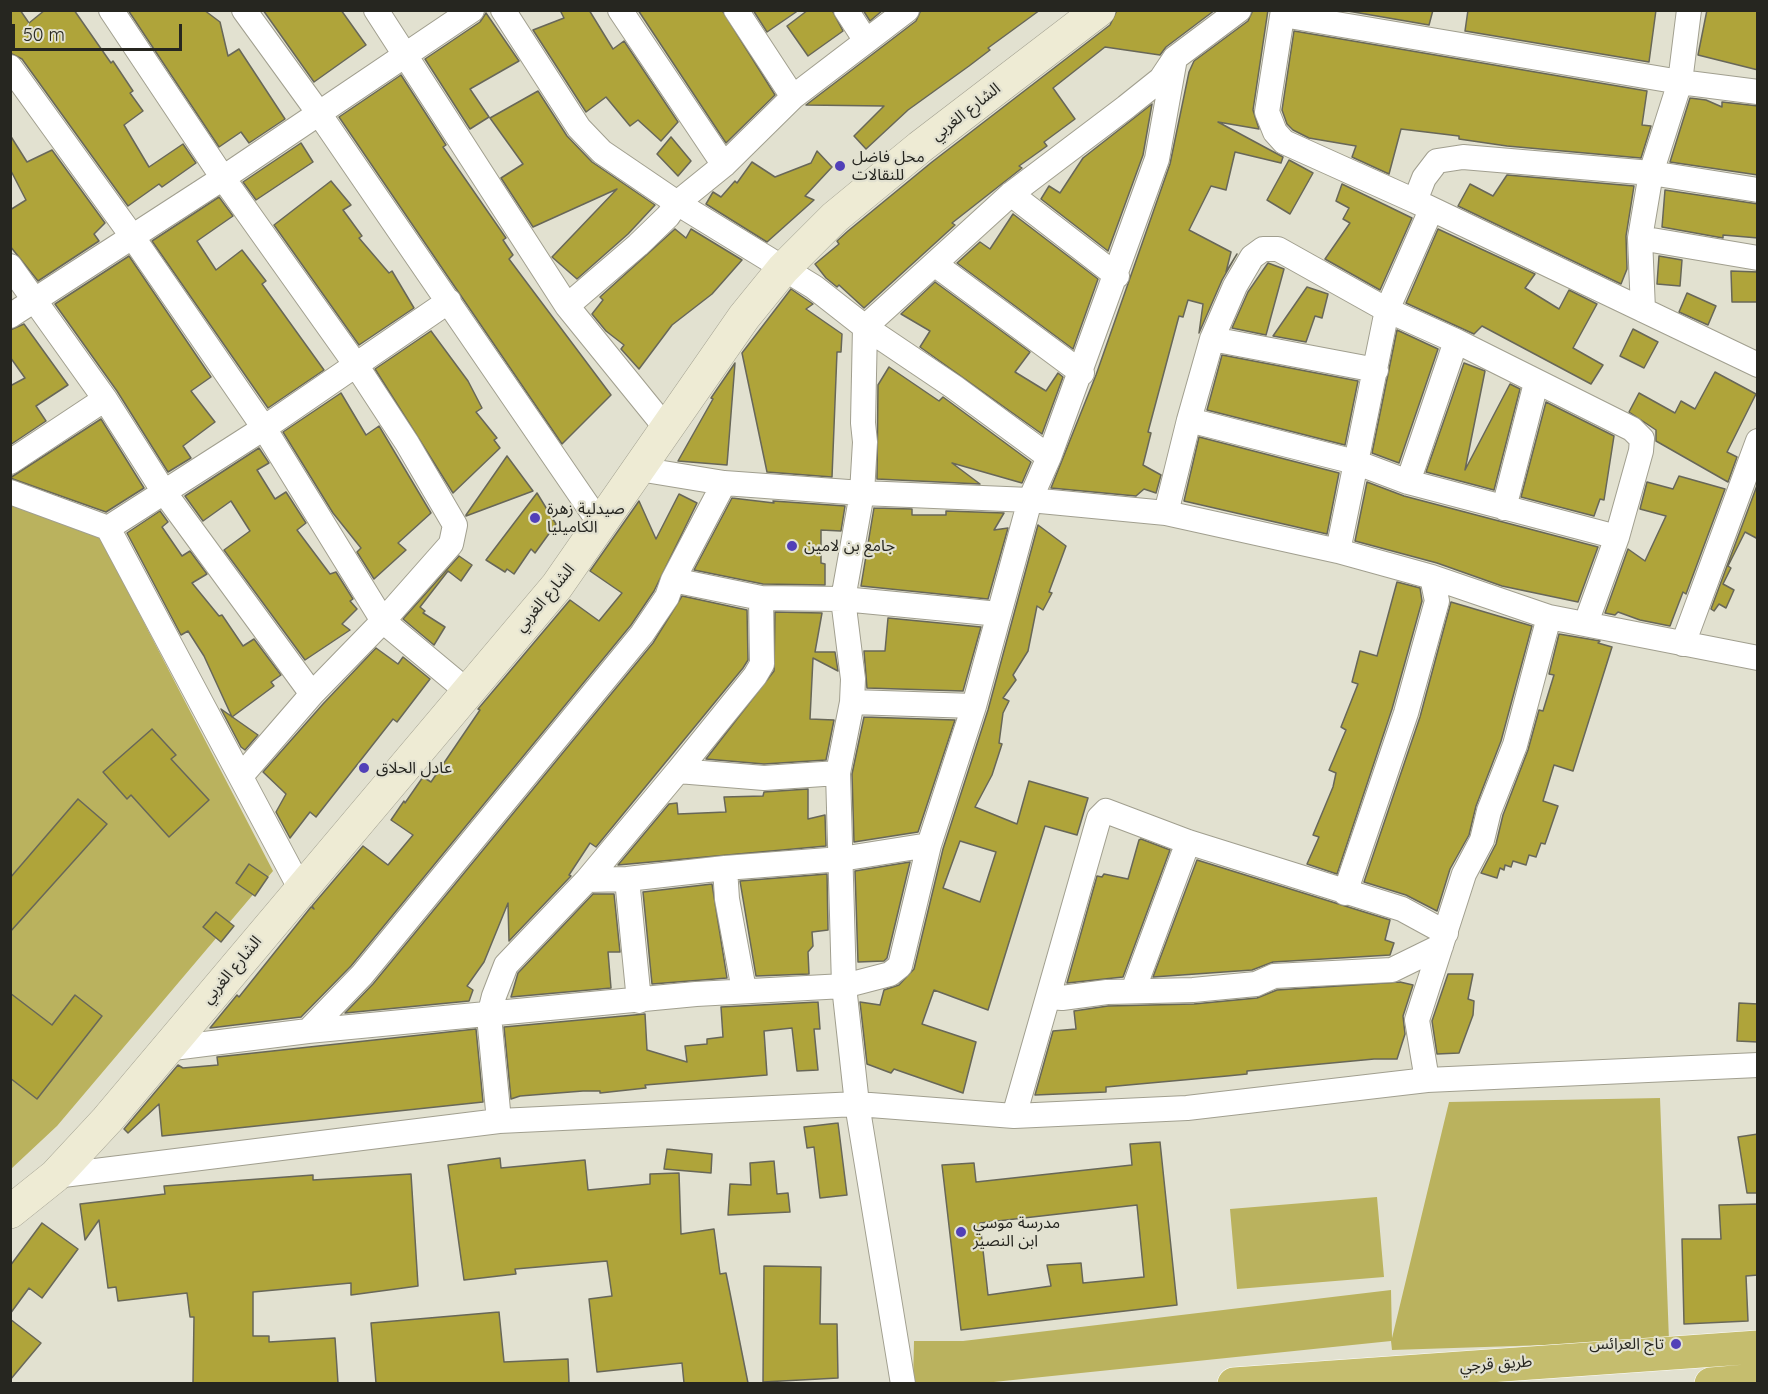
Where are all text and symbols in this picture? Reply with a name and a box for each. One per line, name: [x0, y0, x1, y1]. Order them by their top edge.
scale bar: [15, 12, 184, 50]
text: 50 m: [23, 23, 65, 46]
street label: الشارع الغربي: [927, 79, 1005, 145]
place label: محل فاضل للنقالات: [852, 147, 925, 185]
marker: محل فاضل للنقالات: [833, 159, 847, 173]
place label: صيدلية زهرة الكاميليا: [547, 499, 625, 537]
marker: صيدلية زهرة الكاميليا: [528, 511, 542, 525]
place label: جامع بن لامين: [804, 536, 895, 556]
marker: جامع بن لامين: [785, 539, 799, 553]
street label: الشارع الغربي: [511, 560, 579, 636]
place label: عادل الحلاق: [376, 758, 452, 778]
marker: عادل الحلاق: [357, 761, 371, 775]
street label: الشارع الغربي: [198, 932, 266, 1008]
place label: مدرسة موسي ابن النصير: [973, 1213, 1060, 1251]
marker: مدرسة موسي ابن النصير: [954, 1225, 968, 1239]
place label: تاج العرائس: [1589, 1334, 1664, 1354]
marker: تاج العرائس: [1669, 1337, 1683, 1351]
street label: طريق قرجي: [1459, 1352, 1533, 1376]

